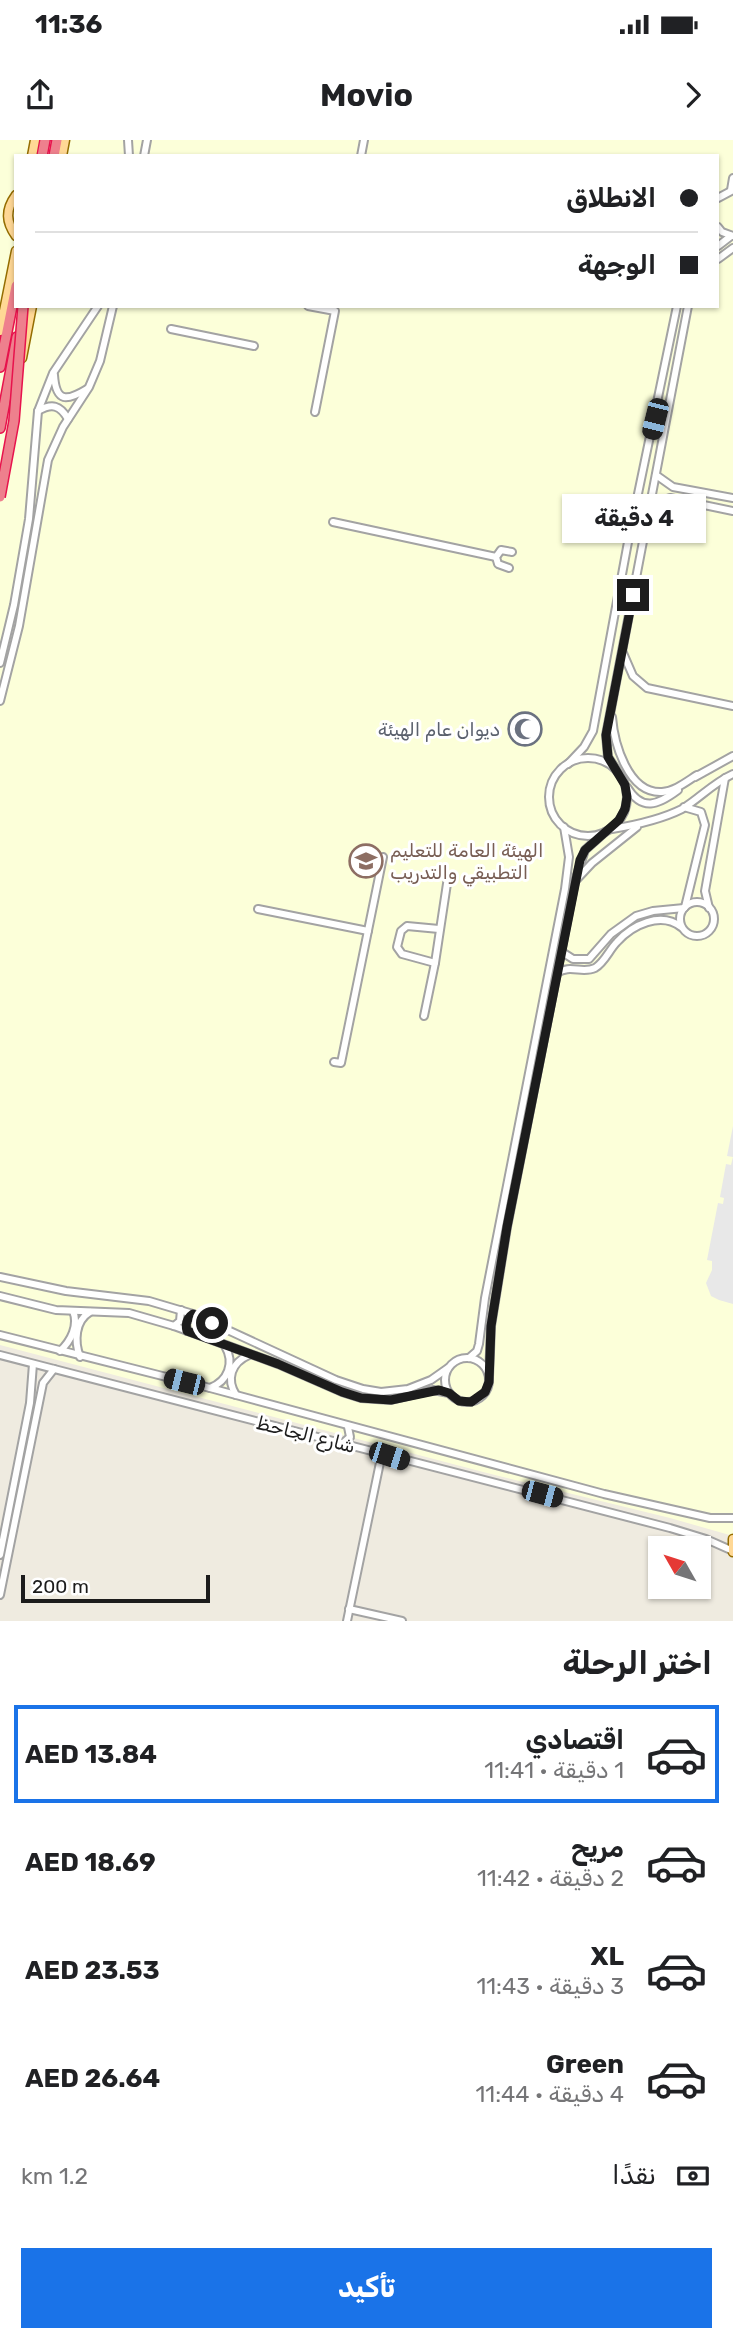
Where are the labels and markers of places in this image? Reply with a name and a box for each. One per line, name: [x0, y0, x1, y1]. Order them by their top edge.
mosque icon: ديوان عام الهيئة: [506, 710, 544, 748]
place label: ديوان عام الهيئة: [378, 718, 500, 742]
place label: الهيئة العامة للتعليم التطبيقي والتدريب: [390, 839, 544, 887]
school or university icon: الهيئة العامة للتعليم التطبيقي والتدريب: [347, 842, 385, 880]

